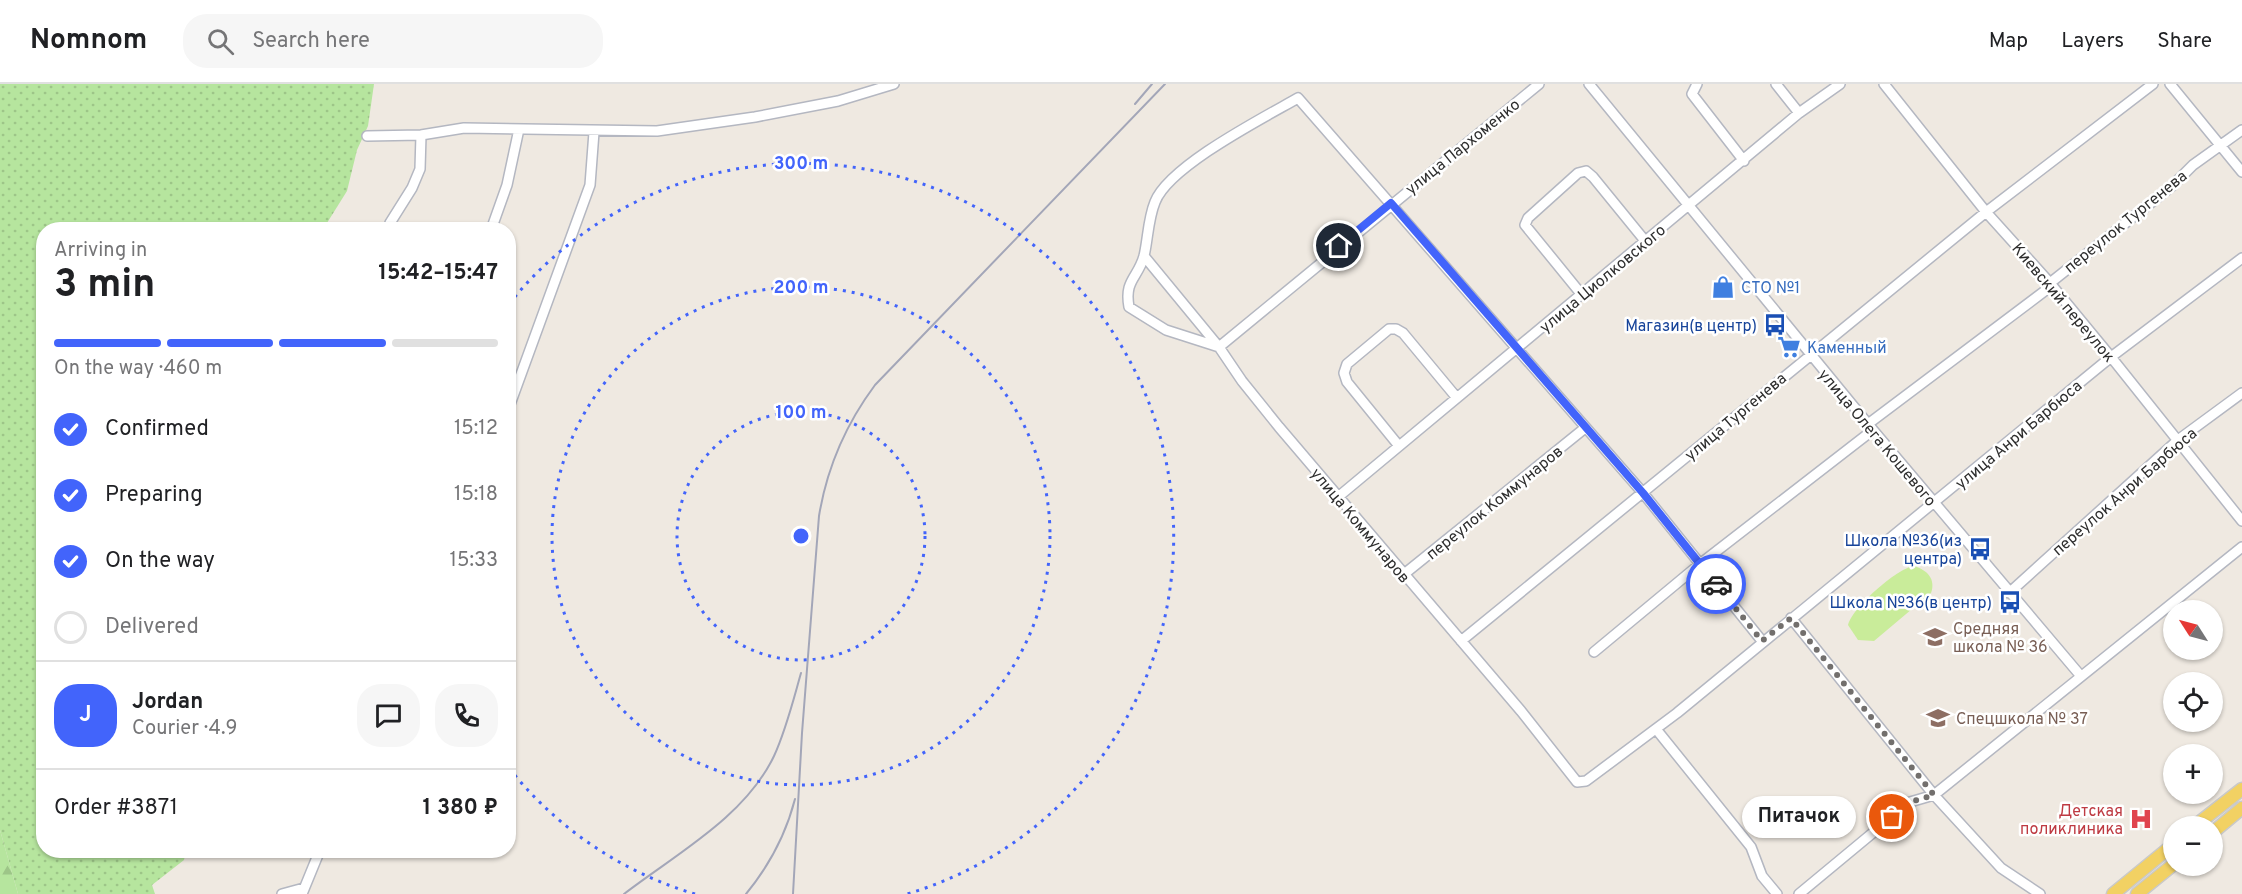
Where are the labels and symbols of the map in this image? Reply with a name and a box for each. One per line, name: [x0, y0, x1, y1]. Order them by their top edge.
street label: улица Пархоменко: [1402, 95, 1525, 200]
text: 300 m: [774, 153, 828, 176]
street label: переулок Тургенева: [2061, 167, 2192, 278]
pin: [1313, 220, 1364, 271]
street label: улица Циолковского: [1536, 221, 1671, 338]
street label: Киевский переулок: [2007, 240, 2118, 367]
shop icon: СТО №1: [1710, 274, 1736, 300]
text: 200 m: [773, 277, 829, 300]
place label: СТО №1: [1741, 279, 1800, 299]
bus stop icon: Магазин(в центр): [1762, 312, 1788, 338]
place label: Магазин(в центр): [1625, 317, 1757, 337]
supermarket icon: Каменный: [1776, 334, 1802, 360]
place label: Каменный: [1807, 339, 1887, 359]
street label: улица Олега Кошевого: [1813, 365, 1940, 511]
street label: улица Тургенева: [1681, 369, 1791, 466]
street label: улица Анри Барбюса: [1952, 377, 2087, 494]
text: 100 m: [775, 402, 827, 425]
street label: переулок Анри Барбюса: [2049, 424, 2202, 561]
street label: переулок Коммунаров: [1423, 442, 1568, 565]
street label: улица Коммунаров: [1305, 465, 1414, 588]
centre of rings: [791, 526, 811, 546]
place label: Школа №36(из центра): [1844, 532, 1962, 570]
bus stop icon: Школа №36(из центра): [1967, 536, 1993, 562]
courier: [1686, 554, 1746, 614]
bus stop icon: Школа №36(в центр): [1997, 589, 2023, 615]
place label: Школа №36(в центр): [1830, 594, 1992, 614]
north arrow: [2163, 600, 2223, 660]
place label: Средняя школа № 36: [1953, 620, 2048, 658]
school or university icon: Средняя школа № 36: [1922, 624, 1948, 650]
school or university icon: Спецшкола № 37: [1925, 705, 1951, 731]
place label: Спецшкола № 37: [1956, 710, 2088, 730]
pin: [1866, 791, 1917, 842]
callout: Питачок: [1742, 796, 1856, 838]
place label: Детская поликлиника: [2020, 802, 2123, 840]
hospital icon: Детская поликлиника: [2128, 806, 2154, 832]

